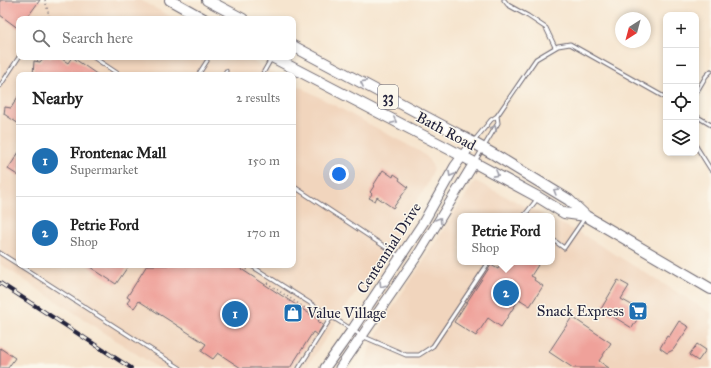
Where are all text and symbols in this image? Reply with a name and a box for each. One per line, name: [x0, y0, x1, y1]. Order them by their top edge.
north arrow: [615, 12, 651, 48]
map controls: [663, 12, 699, 156]
button: +: [663, 12, 699, 48]
search box: [16, 16, 296, 60]
icon: search: [30, 27, 52, 49]
text: Search here: [62, 29, 133, 47]
button: −: [663, 48, 699, 84]
one-way arrow: [359, 80, 367, 88]
button: locate: [663, 84, 699, 120]
road number: 33: [378, 85, 398, 109]
text: Nearby: [32, 88, 83, 109]
text: 2 results: [236, 90, 280, 106]
street label: Bath Road: [413, 108, 479, 154]
one-way arrow: [390, 116, 397, 123]
button: layers: [663, 120, 699, 156]
one-way arrow: [490, 125, 497, 132]
text: Frontenac Mall: [70, 144, 166, 162]
text: 1: [42, 153, 48, 169]
text: 150 m: [248, 153, 280, 169]
text: Supermarket: [70, 162, 138, 178]
your location: [329, 164, 349, 184]
one-way arrow: [448, 170, 455, 177]
one-way arrow: [492, 170, 499, 177]
one-way arrow: [553, 189, 560, 196]
street label: Centennial Drive: [353, 199, 425, 297]
popup: [457, 213, 555, 265]
text: Petrie Ford: [70, 216, 139, 234]
one-way arrow: [434, 217, 442, 224]
text: Petrie Ford: [471, 222, 541, 240]
text: 2: [42, 225, 48, 241]
text: 170 m: [247, 225, 280, 241]
text: Shop: [70, 234, 98, 250]
text: Shop: [471, 240, 499, 256]
pin: 2: [493, 278, 519, 308]
one-way arrow: [380, 280, 387, 287]
pin: 1: [222, 299, 248, 329]
supermarket icon: Snack Express: [627, 300, 649, 322]
shop icon: Value Village: [282, 302, 304, 324]
place label: Snack Express: [537, 302, 624, 320]
place label: Value Village: [306, 304, 386, 322]

